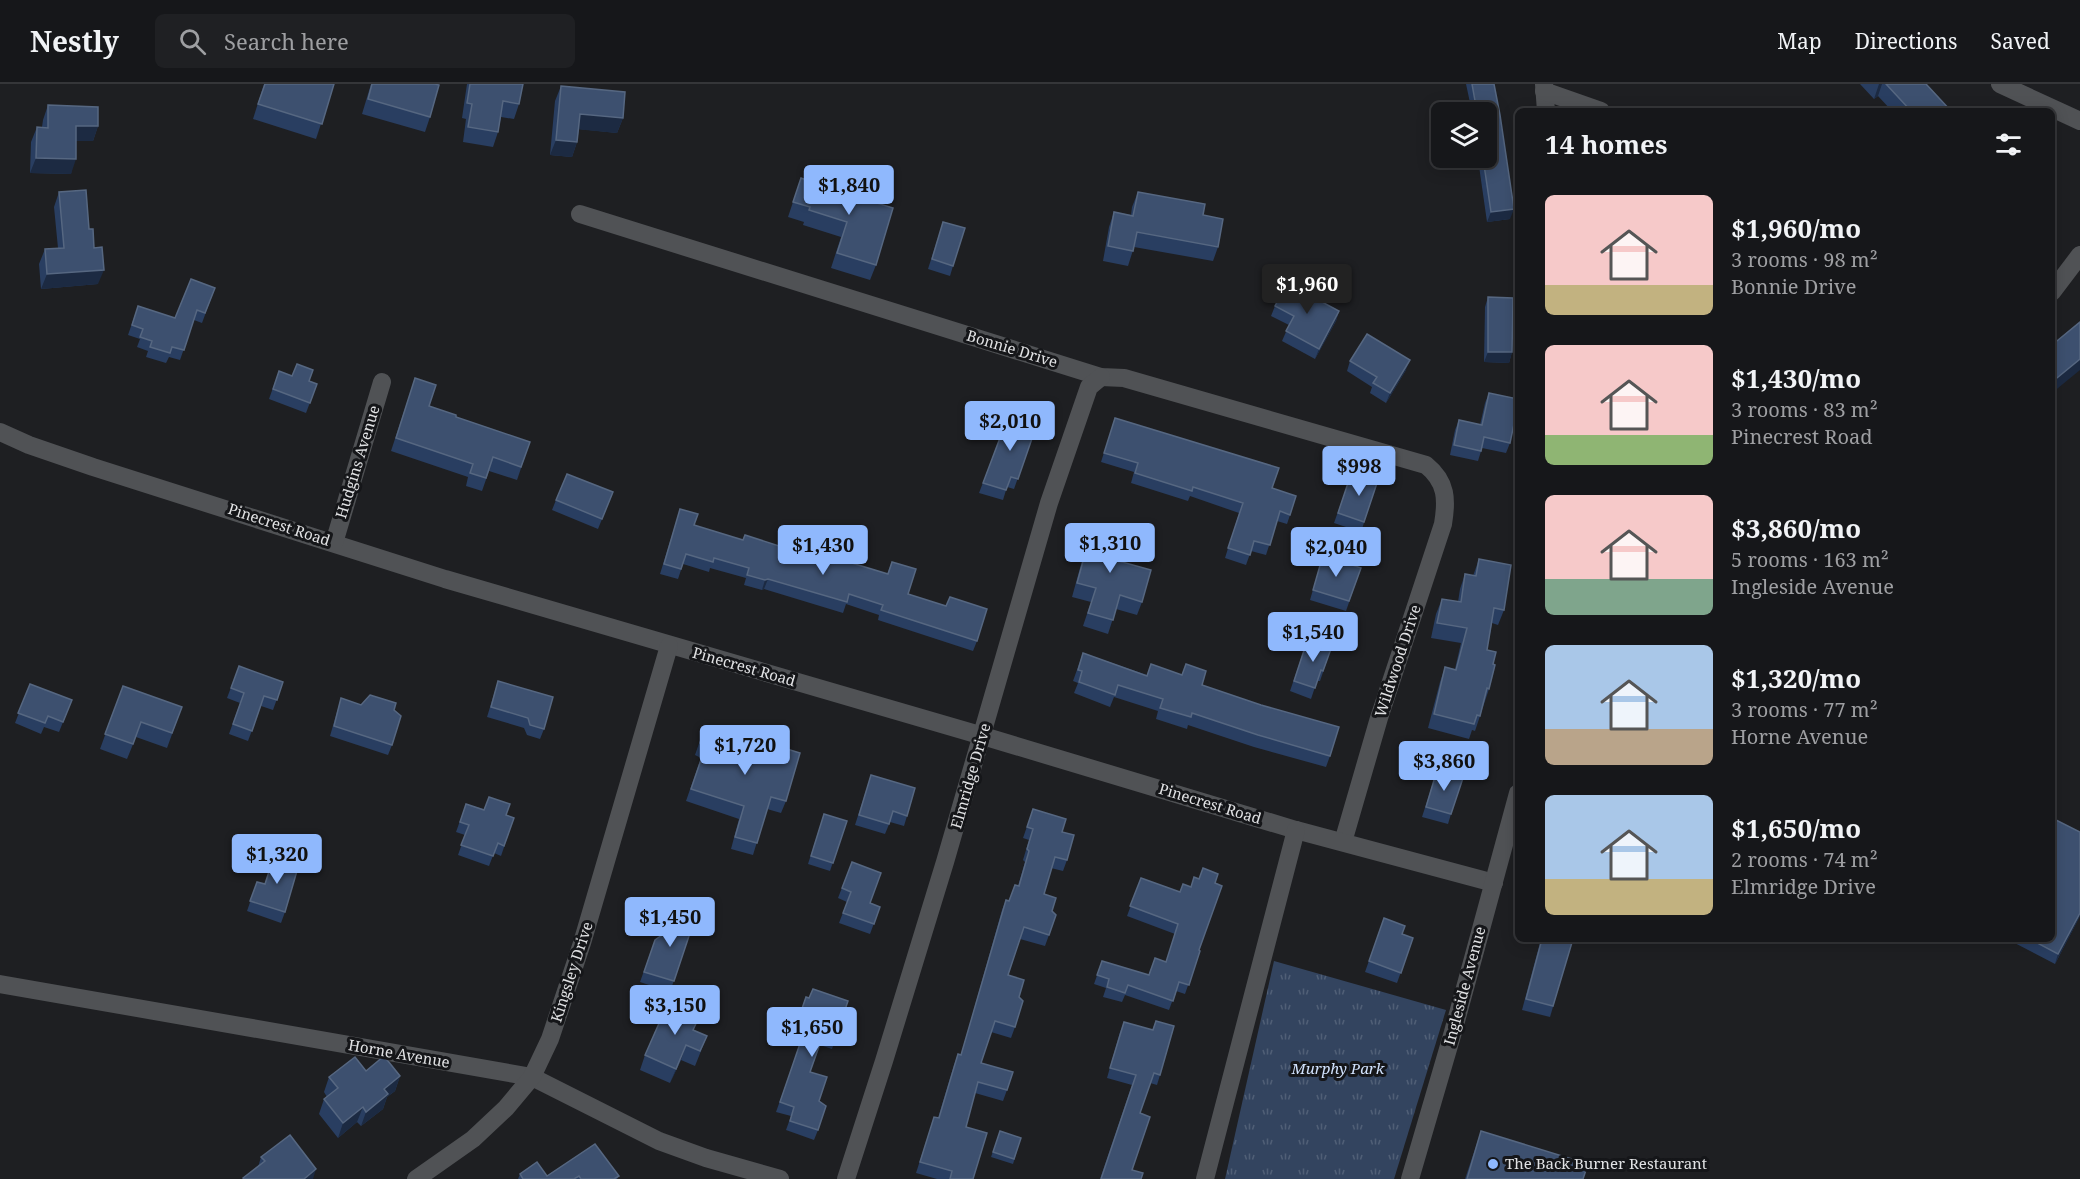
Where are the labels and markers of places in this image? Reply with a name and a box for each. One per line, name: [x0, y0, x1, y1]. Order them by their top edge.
pin: $1,840: [800, 165, 898, 216]
pin: $1,960: [1258, 264, 1356, 315]
pin: $2,010: [961, 401, 1059, 452]
pin: $998: [1323, 446, 1395, 497]
pin: $1,310: [1061, 523, 1159, 574]
pin: $1,430: [774, 525, 872, 576]
pin: $2,040: [1287, 527, 1385, 578]
pin: $1,540: [1264, 612, 1362, 663]
pin: $1,720: [696, 725, 794, 776]
pin: $3,860: [1395, 741, 1493, 792]
pin: $1,320: [228, 834, 326, 885]
pin: $1,450: [621, 897, 719, 948]
pin: $3,150: [626, 985, 724, 1036]
pin: $1,650: [763, 1007, 861, 1058]
place label: The Back Burner Restaurant: [1505, 1153, 1707, 1173]
marker: The Back Burner Restaurant: [1486, 1157, 1500, 1171]

